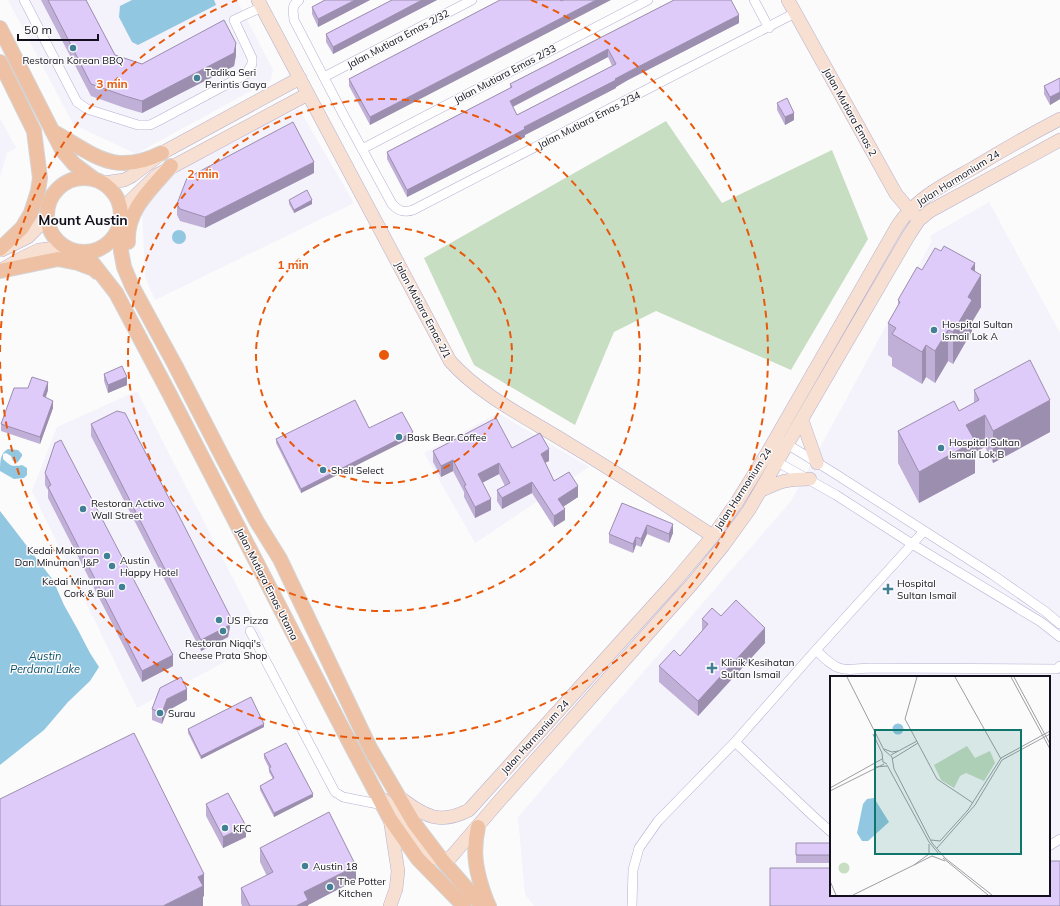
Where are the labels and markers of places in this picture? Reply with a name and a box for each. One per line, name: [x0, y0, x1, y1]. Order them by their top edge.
marker: Restoran Korean BBQ: [68, 43, 78, 53]
place label: Restoran Korean BBQ: [22, 54, 124, 67]
place label: Tadika Seri Perintis Gaya: [205, 66, 267, 91]
marker: Tadika Seri Perintis Gaya: [192, 73, 202, 83]
place label: Hospital Sultan Ismail Lok A: [942, 318, 1013, 343]
marker: Hospital Sultan Ismail Lok A: [929, 325, 939, 335]
centre of rings: [377, 348, 391, 362]
place label: Bask Bear Coffee: [407, 431, 487, 444]
marker: Bask Bear Coffee: [394, 432, 404, 442]
place label: Hospital Sultan Ismail Lok B: [949, 436, 1020, 461]
marker: Hospital Sultan Ismail Lok B: [936, 443, 946, 453]
place label: Shell Select: [331, 464, 384, 477]
marker: Shell Select: [318, 465, 328, 475]
place label: Restoran Activo Wall Street: [91, 497, 165, 522]
marker: Restoran Activo Wall Street: [78, 504, 88, 514]
place label: Kedai Makanan Dan Minuman J&P: [15, 544, 99, 569]
marker: Kedai Makanan Dan Minuman J&P: [102, 551, 112, 561]
place label: Austin Happy Hotel: [120, 554, 178, 579]
marker: Austin Happy Hotel: [107, 561, 117, 571]
place label: Kedai Minuman Cork & Bull: [42, 575, 114, 600]
place label: Hospital Sultan Ismail: [897, 577, 956, 602]
marker: Kedai Minuman Cork & Bull: [117, 582, 127, 592]
marker: Hospital Sultan Ismail: [882, 583, 894, 595]
place label: US Pizza: [227, 614, 268, 627]
marker: US Pizza: [214, 615, 224, 625]
marker: Restoran Niqqi's Cheese Prata Shop: [218, 626, 228, 636]
place label: Restoran Niqqi's Cheese Prata Shop: [179, 637, 267, 662]
place label: Klinik Kesihatan Sultan Ismail: [721, 656, 794, 681]
marker: Klinik Kesihatan Sultan Ismail: [706, 662, 718, 674]
place label: Surau: [168, 707, 195, 720]
marker: Surau: [155, 708, 165, 718]
place label: KFC: [233, 822, 252, 835]
marker: KFC: [220, 823, 230, 833]
place label: Austin 18: [313, 860, 357, 873]
marker: Austin 18: [300, 861, 310, 871]
place label: The Potter Kitchen: [338, 875, 386, 900]
marker: The Potter Kitchen: [325, 882, 335, 892]

